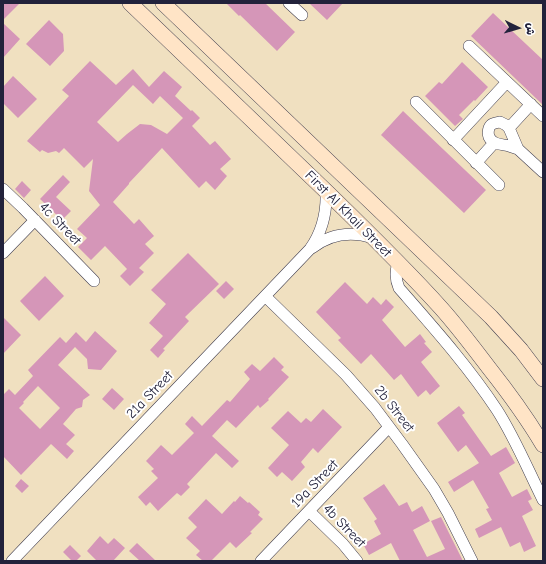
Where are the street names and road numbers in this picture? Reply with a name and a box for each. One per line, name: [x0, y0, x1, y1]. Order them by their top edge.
street label: First Al Khail Street: [301, 167, 395, 261]
street label: 4c Street: [35, 199, 85, 249]
street label: 21a Street: [123, 368, 177, 422]
street label: 2b Street: [371, 382, 417, 436]
street label: 19a Street: [288, 457, 342, 511]
street label: 4b Street: [319, 501, 369, 551]

